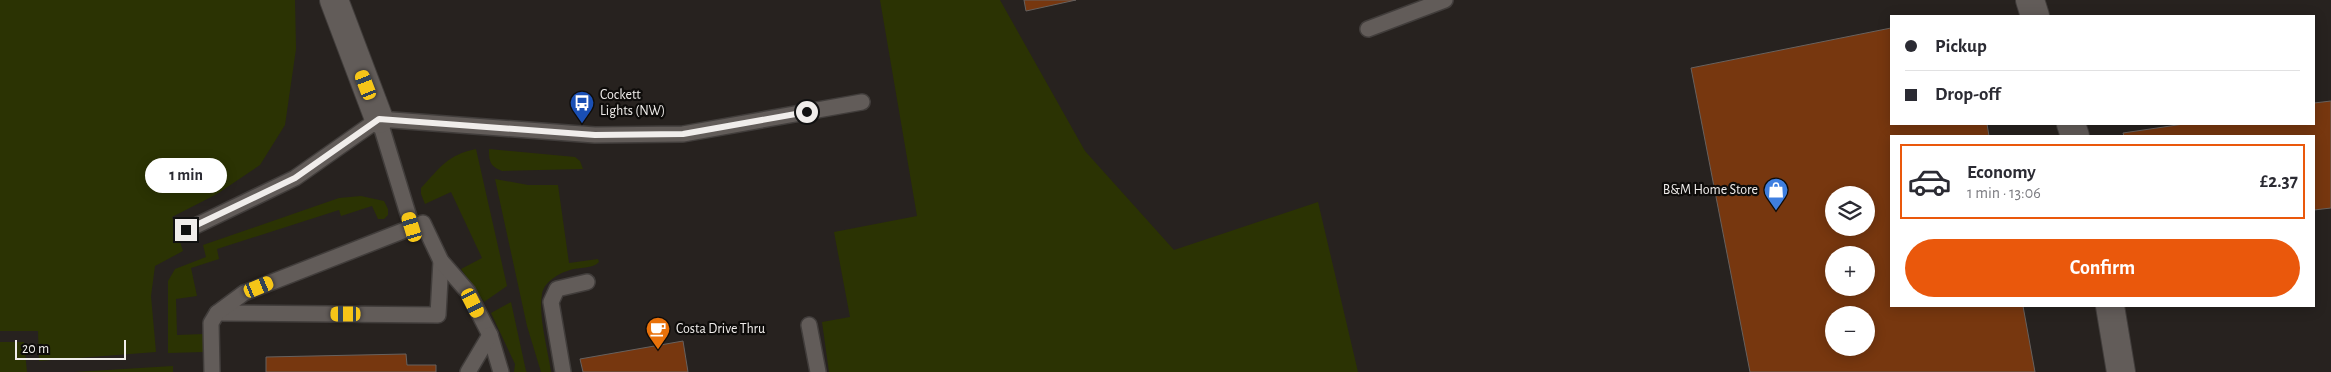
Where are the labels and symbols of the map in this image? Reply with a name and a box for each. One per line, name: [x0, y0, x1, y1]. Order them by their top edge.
car: [353, 68, 378, 102]
place label: Cockett Lights (NW): [600, 88, 665, 118]
bus stop icon: Cockett Lights (NW): [569, 90, 595, 124]
route start: [796, 101, 818, 123]
callout: 1 min: [145, 158, 227, 192]
shop icon: B&M Home Store: [1763, 177, 1789, 211]
place label: B&M Home Store: [1663, 183, 1758, 197]
car: [400, 210, 423, 244]
route end: [175, 219, 197, 241]
car: [242, 274, 275, 300]
car: [459, 286, 486, 320]
car: [331, 307, 361, 322]
cafe icon: Costa Drive Thru: [645, 316, 671, 350]
place label: Costa Drive Thru: [676, 322, 765, 336]
scale bar: [15, 337, 126, 360]

